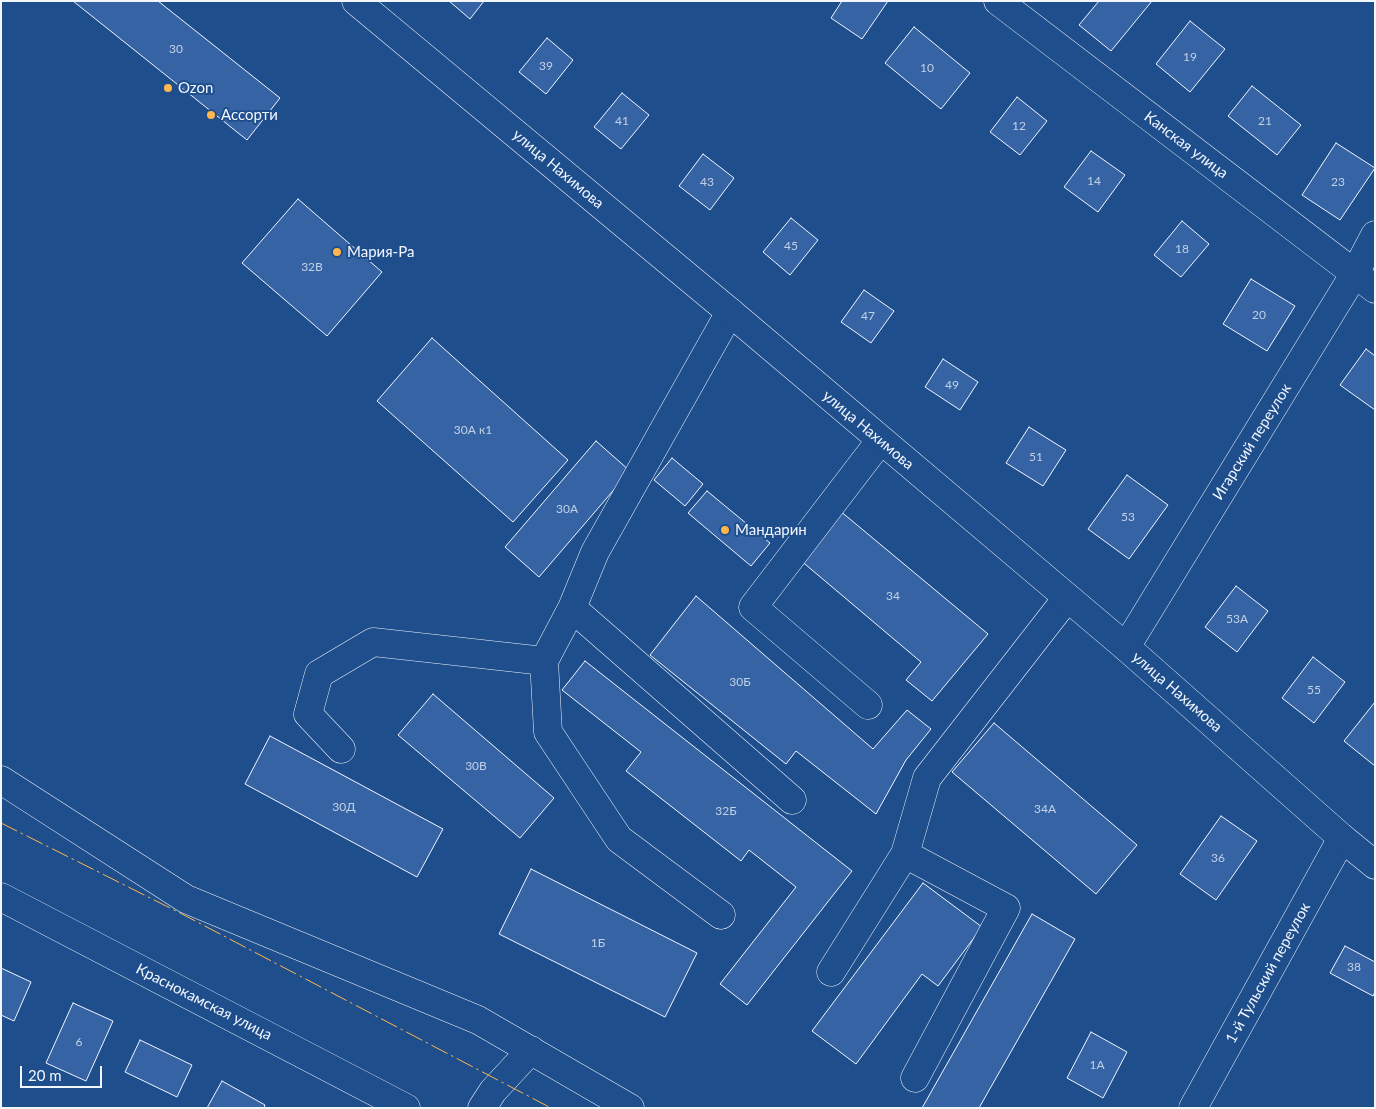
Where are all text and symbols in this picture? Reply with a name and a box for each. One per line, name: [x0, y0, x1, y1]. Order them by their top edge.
house number: 30: [169, 42, 183, 56]
house number: 19: [1183, 50, 1197, 64]
house number: 39: [539, 59, 553, 73]
house number: 10: [920, 61, 934, 75]
place label: Ozon: [178, 79, 213, 97]
marker: Ozon: [162, 82, 174, 94]
place label: Ассорти: [221, 106, 278, 124]
street label: Канская улица: [1140, 108, 1232, 182]
marker: Ассорти: [205, 109, 217, 121]
house number: 41: [615, 114, 629, 128]
house number: 21: [1258, 114, 1272, 128]
house number: 12: [1012, 119, 1026, 133]
street label: улица Нахимова: [509, 126, 607, 212]
house number: 14: [1087, 174, 1101, 188]
house number: 43: [700, 175, 714, 189]
house number: 23: [1331, 175, 1345, 189]
house number: 45: [784, 239, 798, 253]
house number: 18: [1175, 242, 1189, 256]
place label: Мария-Ра: [347, 243, 414, 261]
marker: Мария-Ра: [331, 246, 343, 258]
house number: 32В: [301, 260, 323, 274]
house number: 20: [1252, 308, 1266, 322]
house number: 47: [861, 309, 875, 323]
house number: 49: [945, 378, 959, 392]
street label: Игарский переулок: [1209, 380, 1295, 504]
street label: улица Нахимова: [819, 387, 917, 473]
house number: 30А к1: [454, 423, 492, 437]
house number: 51: [1029, 450, 1043, 464]
house number: 30А: [556, 502, 578, 516]
house number: 53: [1121, 510, 1135, 524]
place label: Мандарин: [735, 521, 807, 539]
marker: Мандарин: [719, 524, 731, 536]
house number: 34: [886, 589, 900, 603]
house number: 53А: [1226, 612, 1248, 626]
street label: улица Нахимова: [1128, 648, 1226, 736]
house number: 30Б: [729, 675, 751, 689]
house number: 55: [1307, 683, 1321, 697]
house number: 30В: [465, 759, 487, 773]
house number: 30Д: [332, 800, 356, 814]
house number: 34А: [1034, 802, 1056, 816]
house number: 32Б: [715, 804, 737, 818]
house number: 36: [1211, 851, 1225, 865]
street label: 1-й Тульский переулок: [1222, 900, 1314, 1046]
house number: 1Б: [591, 936, 605, 950]
street label: Краснокамская улица: [133, 960, 275, 1044]
house number: 38: [1347, 960, 1361, 974]
house number: 6: [76, 1035, 82, 1049]
scale bar: [22, 1056, 105, 1088]
house number: 1А: [1089, 1058, 1105, 1072]
text: 20 m: [28, 1066, 62, 1084]

